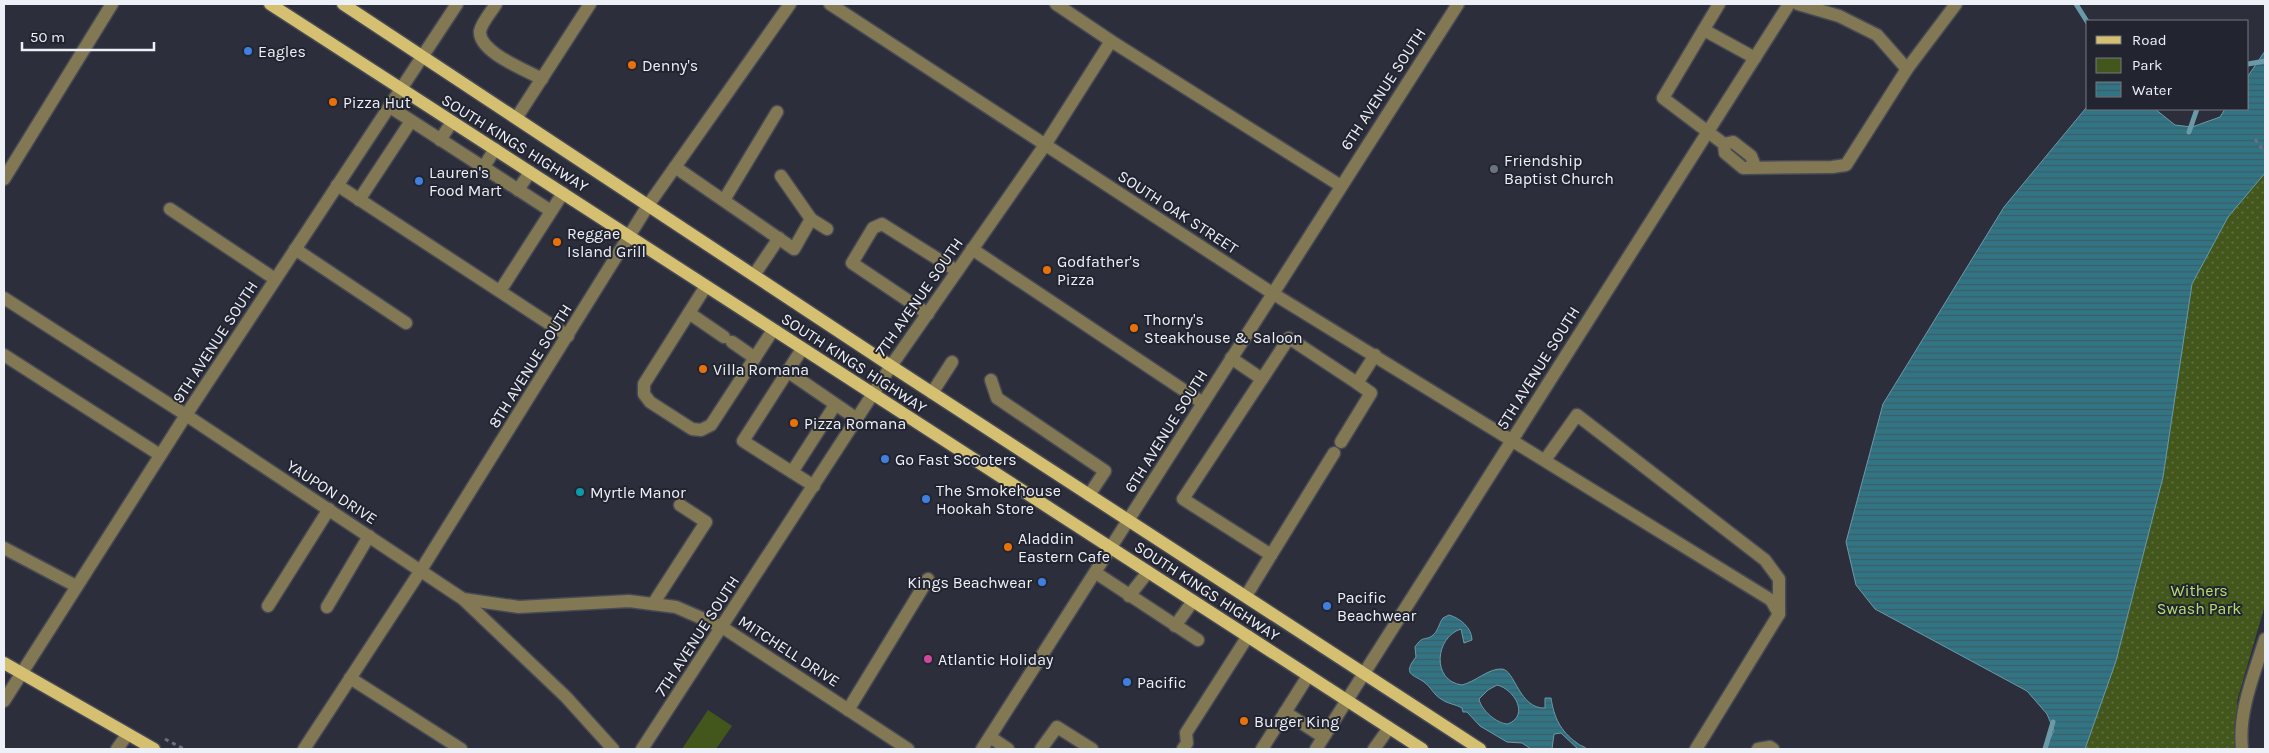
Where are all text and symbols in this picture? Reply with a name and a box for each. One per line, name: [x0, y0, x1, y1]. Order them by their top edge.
scale bar: [22, 20, 155, 52]
legend: [2086, 20, 2249, 110]
street label: 6TH AVENUE SOUTH: [1336, 24, 1430, 154]
text: 50 m: [30, 28, 65, 46]
text: Road: [2132, 31, 2167, 49]
place label: Eagles: [258, 42, 306, 61]
marker: Eagles: [242, 45, 254, 57]
place label: Denny's: [642, 56, 698, 75]
text: Park: [2132, 56, 2162, 74]
marker: Denny's: [626, 59, 638, 71]
text: Water: [2132, 81, 2173, 99]
street label: SOUTH KINGS HIGHWAY: [438, 90, 592, 196]
place label: Pizza Hut: [343, 93, 411, 112]
marker: Pizza Hut: [327, 96, 339, 108]
place label: Friendship Baptist Church: [1504, 151, 1614, 188]
place label: Lauren's Food Mart: [429, 163, 502, 200]
marker: Friendship Baptist Church: [1488, 163, 1500, 175]
street label: SOUTH OAK STREET: [1114, 166, 1242, 258]
marker: Lauren's Food Mart: [413, 175, 425, 187]
place label: Reggae Island Grill: [567, 224, 646, 261]
street label: 7TH AVENUE SOUTH: [871, 234, 967, 360]
marker: Reggae Island Grill: [551, 236, 563, 248]
place label: Godfather's Pizza: [1057, 252, 1140, 289]
marker: Godfather's Pizza: [1041, 264, 1053, 276]
street label: 9TH AVENUE SOUTH: [168, 277, 262, 407]
street label: 8TH AVENUE SOUTH: [484, 301, 576, 431]
street label: 5TH AVENUE SOUTH: [1492, 303, 1584, 433]
street label: SOUTH KINGS HIGHWAY: [778, 309, 930, 417]
place label: Thorny's Steakhouse & Saloon: [1144, 310, 1303, 347]
marker: Thorny's Steakhouse & Saloon: [1128, 322, 1140, 334]
place label: Villa Romana: [713, 360, 809, 379]
marker: Villa Romana: [697, 363, 709, 375]
street label: 6TH AVENUE SOUTH: [1120, 366, 1212, 496]
place label: Pizza Romana: [804, 414, 906, 433]
marker: Pizza Romana: [788, 417, 800, 429]
place label: Go Fast Scooters: [895, 450, 1017, 469]
marker: Go Fast Scooters: [879, 453, 891, 465]
street label: YAUPON DRIVE: [283, 456, 381, 528]
place label: The Smokehouse Hookah Store: [936, 481, 1061, 518]
place label: Myrtle Manor: [590, 483, 686, 502]
marker: Myrtle Manor: [574, 486, 586, 498]
marker: The Smokehouse Hookah Store: [920, 493, 932, 505]
place label: Aladdin Eastern Cafe: [1018, 529, 1110, 566]
street label: SOUTH KINGS HIGHWAY: [1131, 537, 1283, 645]
marker: Aladdin Eastern Cafe: [1002, 541, 1014, 553]
street label: 7TH AVENUE SOUTH: [651, 572, 743, 700]
place label: Kings Beachwear: [907, 573, 1032, 592]
marker: Kings Beachwear: [1036, 576, 1048, 588]
park label: Withers Swash Park: [2157, 581, 2241, 618]
place label: Pacific Beachwear: [1337, 588, 1416, 625]
marker: Pacific Beachwear: [1321, 600, 1333, 612]
street label: MITCHELL DRIVE: [735, 611, 843, 691]
place label: Atlantic Holiday: [938, 650, 1054, 669]
marker: Atlantic Holiday: [922, 653, 934, 665]
place label: Pacific: [1137, 673, 1186, 692]
marker: Pacific: [1121, 676, 1133, 688]
place label: Burger King: [1254, 712, 1339, 731]
marker: Burger King: [1238, 715, 1250, 727]

